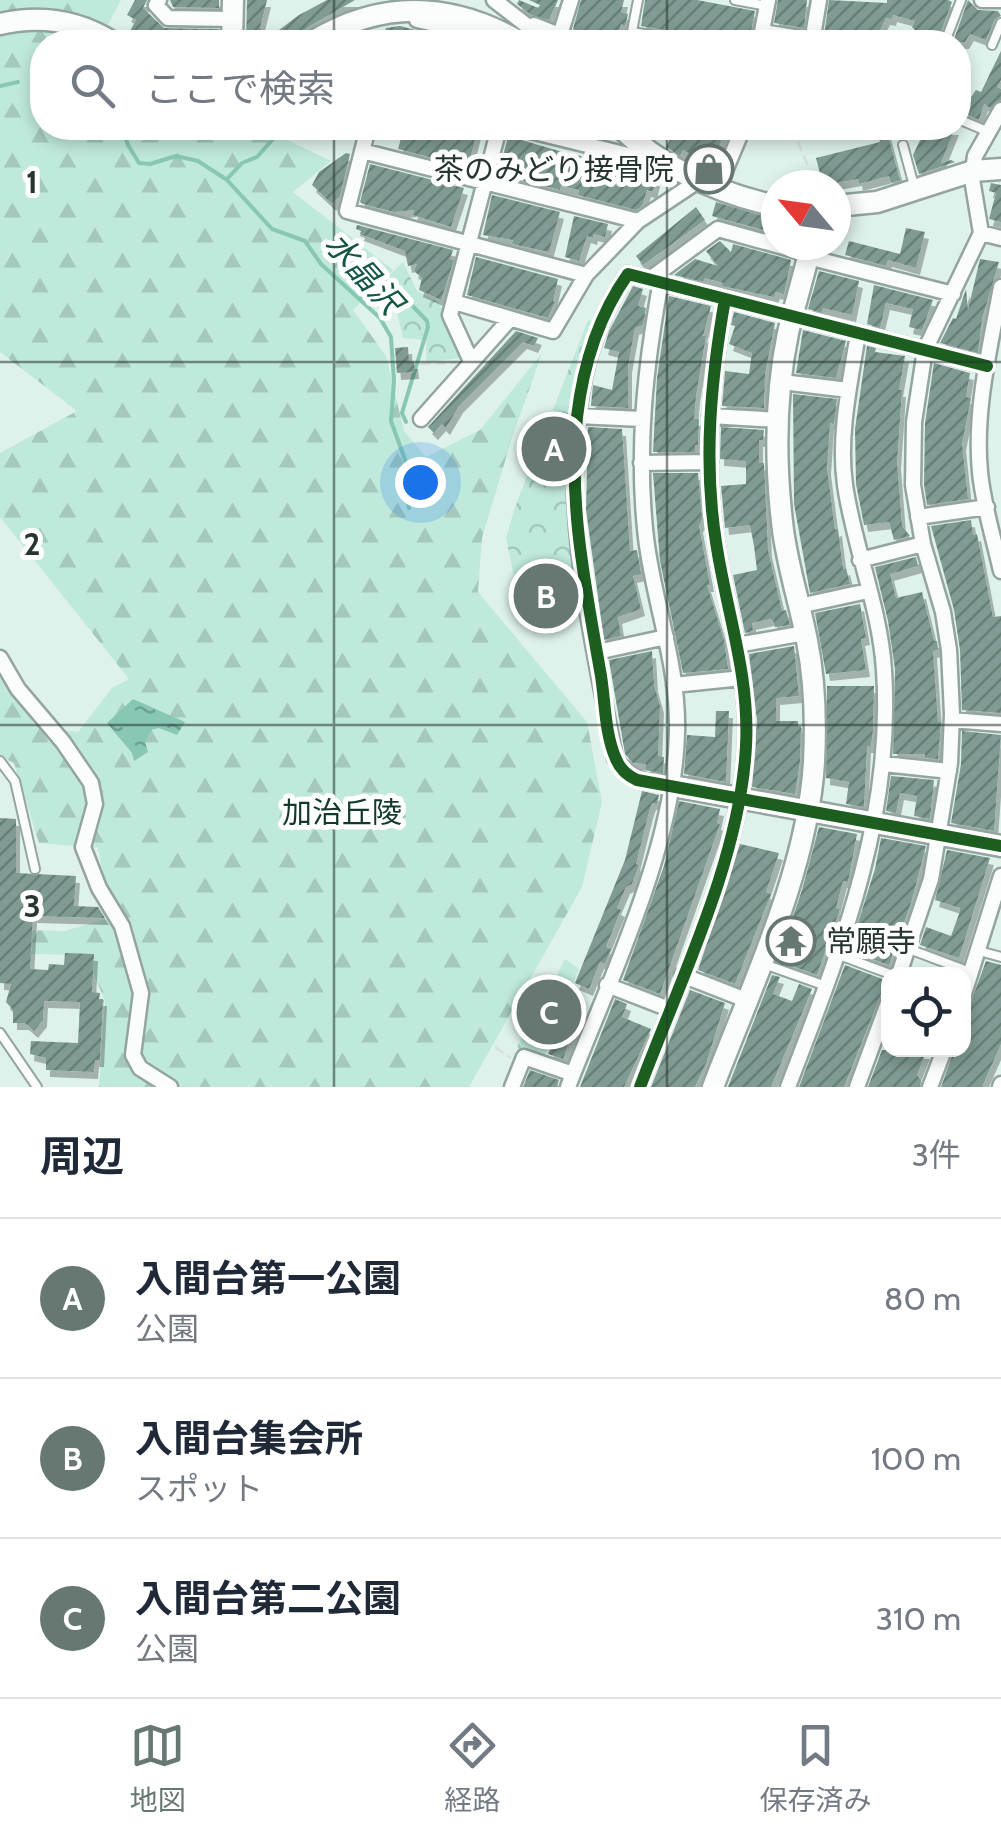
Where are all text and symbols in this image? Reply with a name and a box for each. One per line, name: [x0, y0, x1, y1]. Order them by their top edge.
search box: [30, 30, 971, 140]
icon: search: [65, 58, 120, 113]
text: ここで検索: [145, 65, 335, 112]
shop icon: 茶のみどり接骨院: [683, 143, 735, 195]
place label: 茶のみどり接骨院: [434, 151, 674, 188]
text: 1: [26, 162, 38, 201]
north arrow: [761, 170, 851, 260]
water label: 水晶沢: [317, 224, 413, 325]
pin: A: [522, 412, 586, 486]
your location: [395, 457, 446, 508]
text: 2: [24, 524, 40, 563]
pin: B: [514, 558, 578, 634]
park label: 加治丘陵: [282, 794, 402, 831]
text: 3: [23, 886, 41, 925]
temple icon: 常願寺: [765, 915, 817, 967]
place label: 常願寺: [826, 923, 916, 960]
map controls: [881, 967, 971, 1057]
button: locate: [881, 967, 971, 1057]
pin: C: [516, 974, 582, 1050]
text: 周辺: [40, 1130, 124, 1182]
text: 3件: [912, 1135, 961, 1174]
text: 入間台第一公園: [135, 1255, 401, 1302]
text: A: [62, 1279, 83, 1318]
text: 80 m: [884, 1279, 961, 1318]
text: 公園: [135, 1309, 199, 1348]
text: 入間台集会所: [135, 1415, 363, 1462]
text: B: [62, 1439, 83, 1478]
text: 100 m: [871, 1439, 961, 1478]
text: スポット: [135, 1469, 263, 1508]
text: 入間台第二公園: [135, 1575, 401, 1622]
text: C: [63, 1599, 82, 1638]
text: 310 m: [876, 1599, 961, 1638]
text: 公園: [135, 1629, 199, 1668]
tab: 地図: [129, 1718, 186, 1818]
tab: 経路: [444, 1718, 501, 1818]
tab: 保存済み: [759, 1718, 872, 1818]

